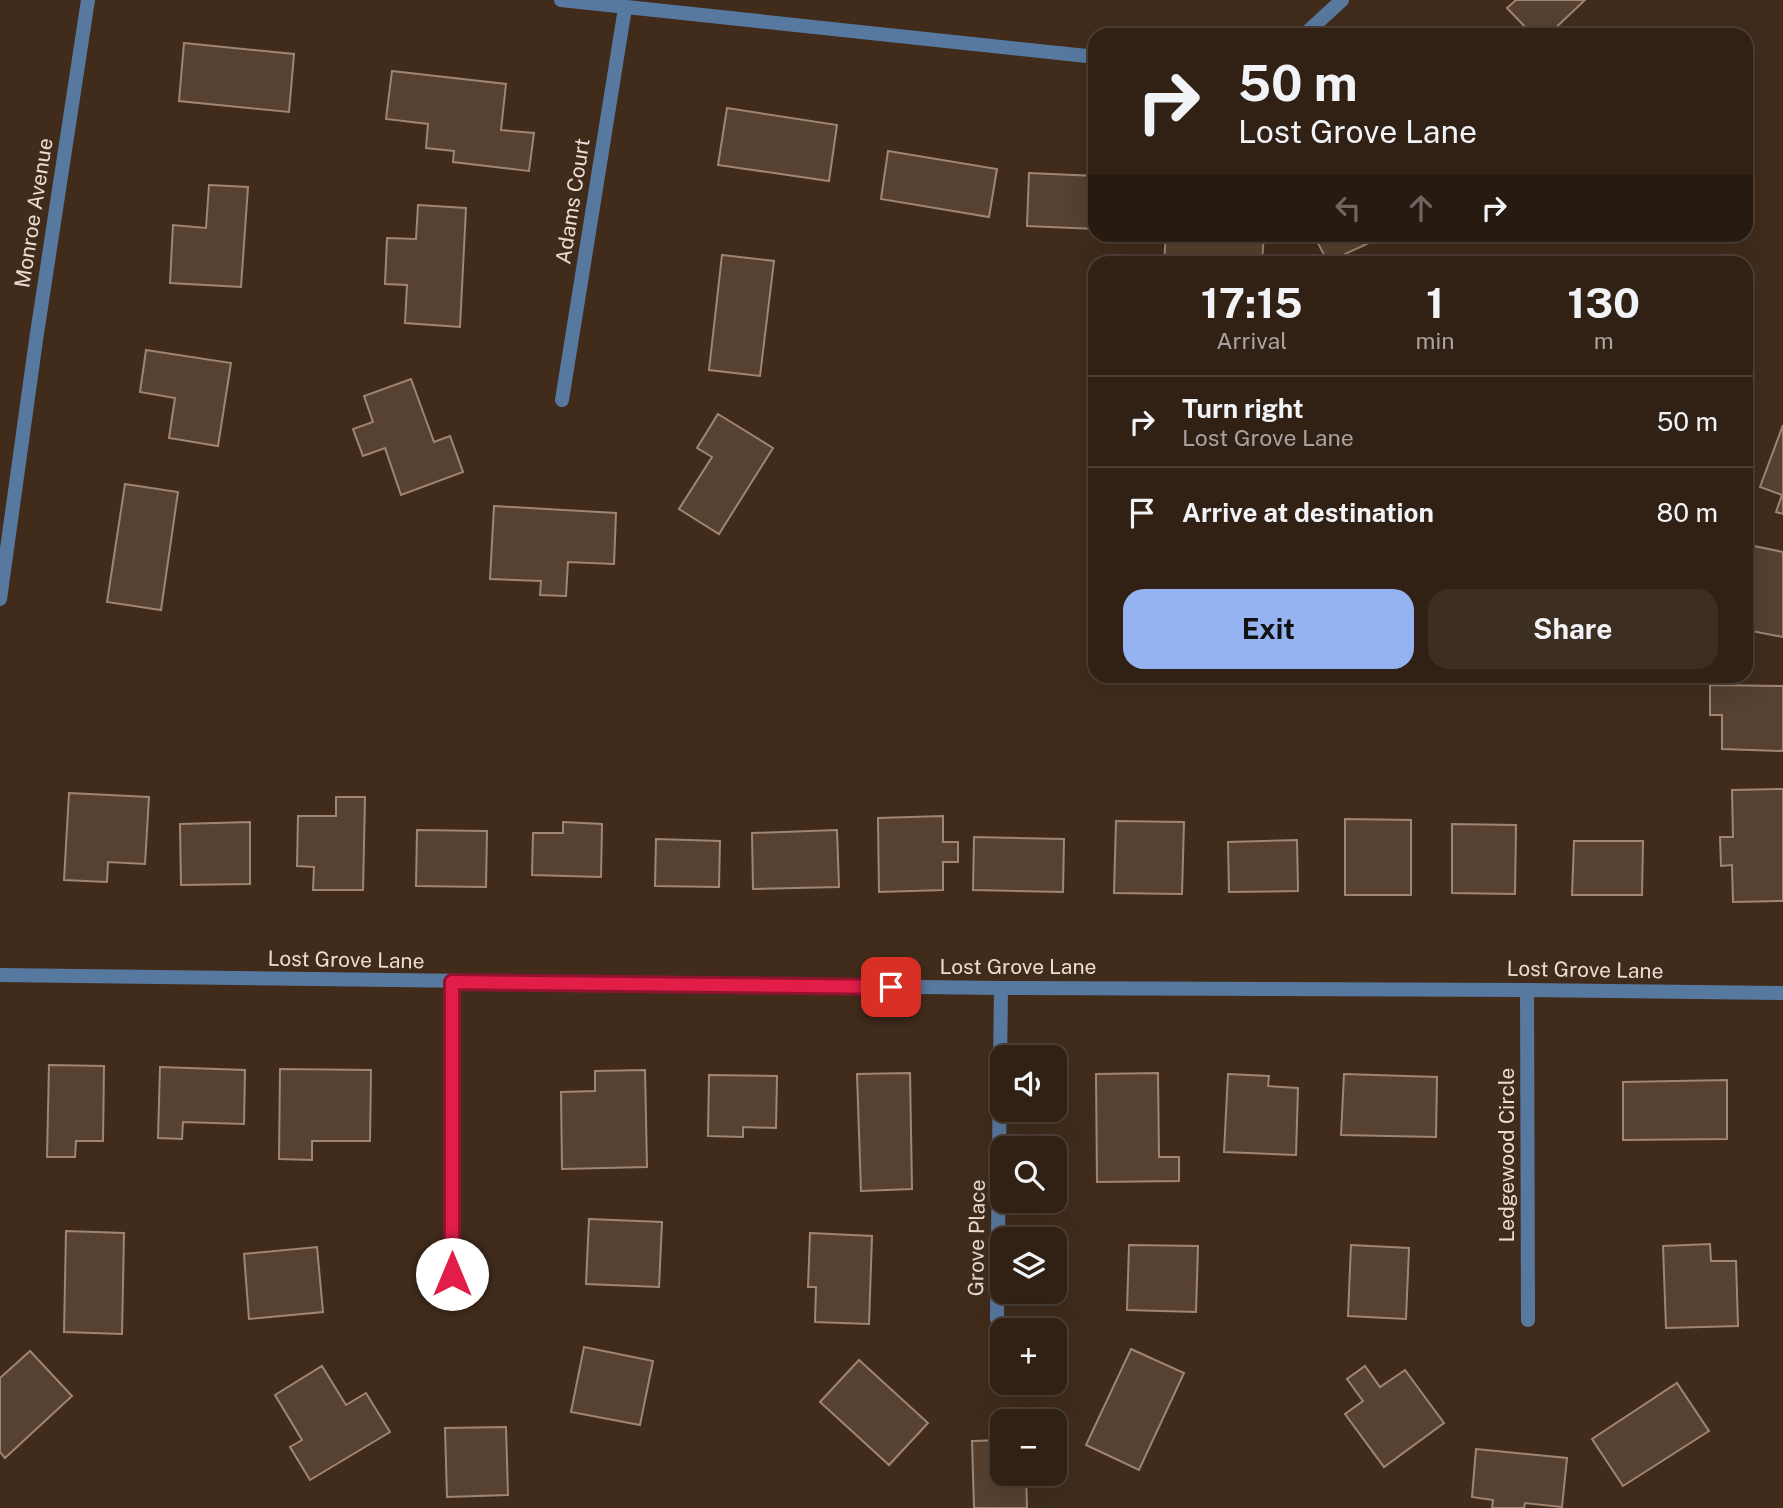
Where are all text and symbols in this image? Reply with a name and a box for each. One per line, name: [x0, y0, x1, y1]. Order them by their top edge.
text: 50 m: [1238, 54, 1358, 112]
icon: right: [1123, 56, 1214, 147]
text: Lost Grove Lane: [1238, 113, 1477, 150]
street label: Monroe Avenue: [9, 136, 58, 290]
street label: Adams Court: [550, 136, 595, 266]
icon: left: [1329, 189, 1367, 227]
icon: ahead: [1402, 189, 1440, 227]
icon: right: [1475, 189, 1513, 227]
text: 17:15: [1201, 278, 1303, 327]
text: 1: [1426, 278, 1444, 327]
text: 130: [1567, 278, 1640, 327]
text: Arrival: [1216, 327, 1287, 354]
text: min: [1416, 327, 1455, 354]
text: m: [1594, 327, 1614, 354]
text: Turn right: [1182, 393, 1304, 424]
icon: right: [1123, 403, 1161, 441]
text: 50 m: [1657, 406, 1718, 437]
text: Lost Grove Lane: [1182, 424, 1354, 451]
icon: arrive: [1123, 494, 1161, 532]
text: Arrive at destination: [1182, 497, 1434, 528]
text: 80 m: [1657, 497, 1718, 528]
button: Exit: [1123, 589, 1414, 669]
button: Share: [1428, 589, 1718, 669]
street label: Lost Grove Lane: [267, 946, 425, 973]
street label: Lost Grove Lane: [940, 954, 1096, 979]
street label: Lost Grove Lane: [1506, 956, 1664, 983]
pin: [861, 957, 921, 1017]
icon: arrive: [872, 968, 910, 1006]
map controls: [990, 1045, 1067, 1486]
button: sound: [990, 1045, 1067, 1122]
street label: Ledgewood Circle: [1494, 1068, 1519, 1242]
button: search: [990, 1136, 1067, 1213]
street label: Grove Place: [963, 1179, 990, 1297]
button: layers: [990, 1227, 1067, 1304]
position arrow: [415, 1237, 489, 1311]
button: +: [990, 1318, 1067, 1395]
button: −: [990, 1409, 1067, 1486]

